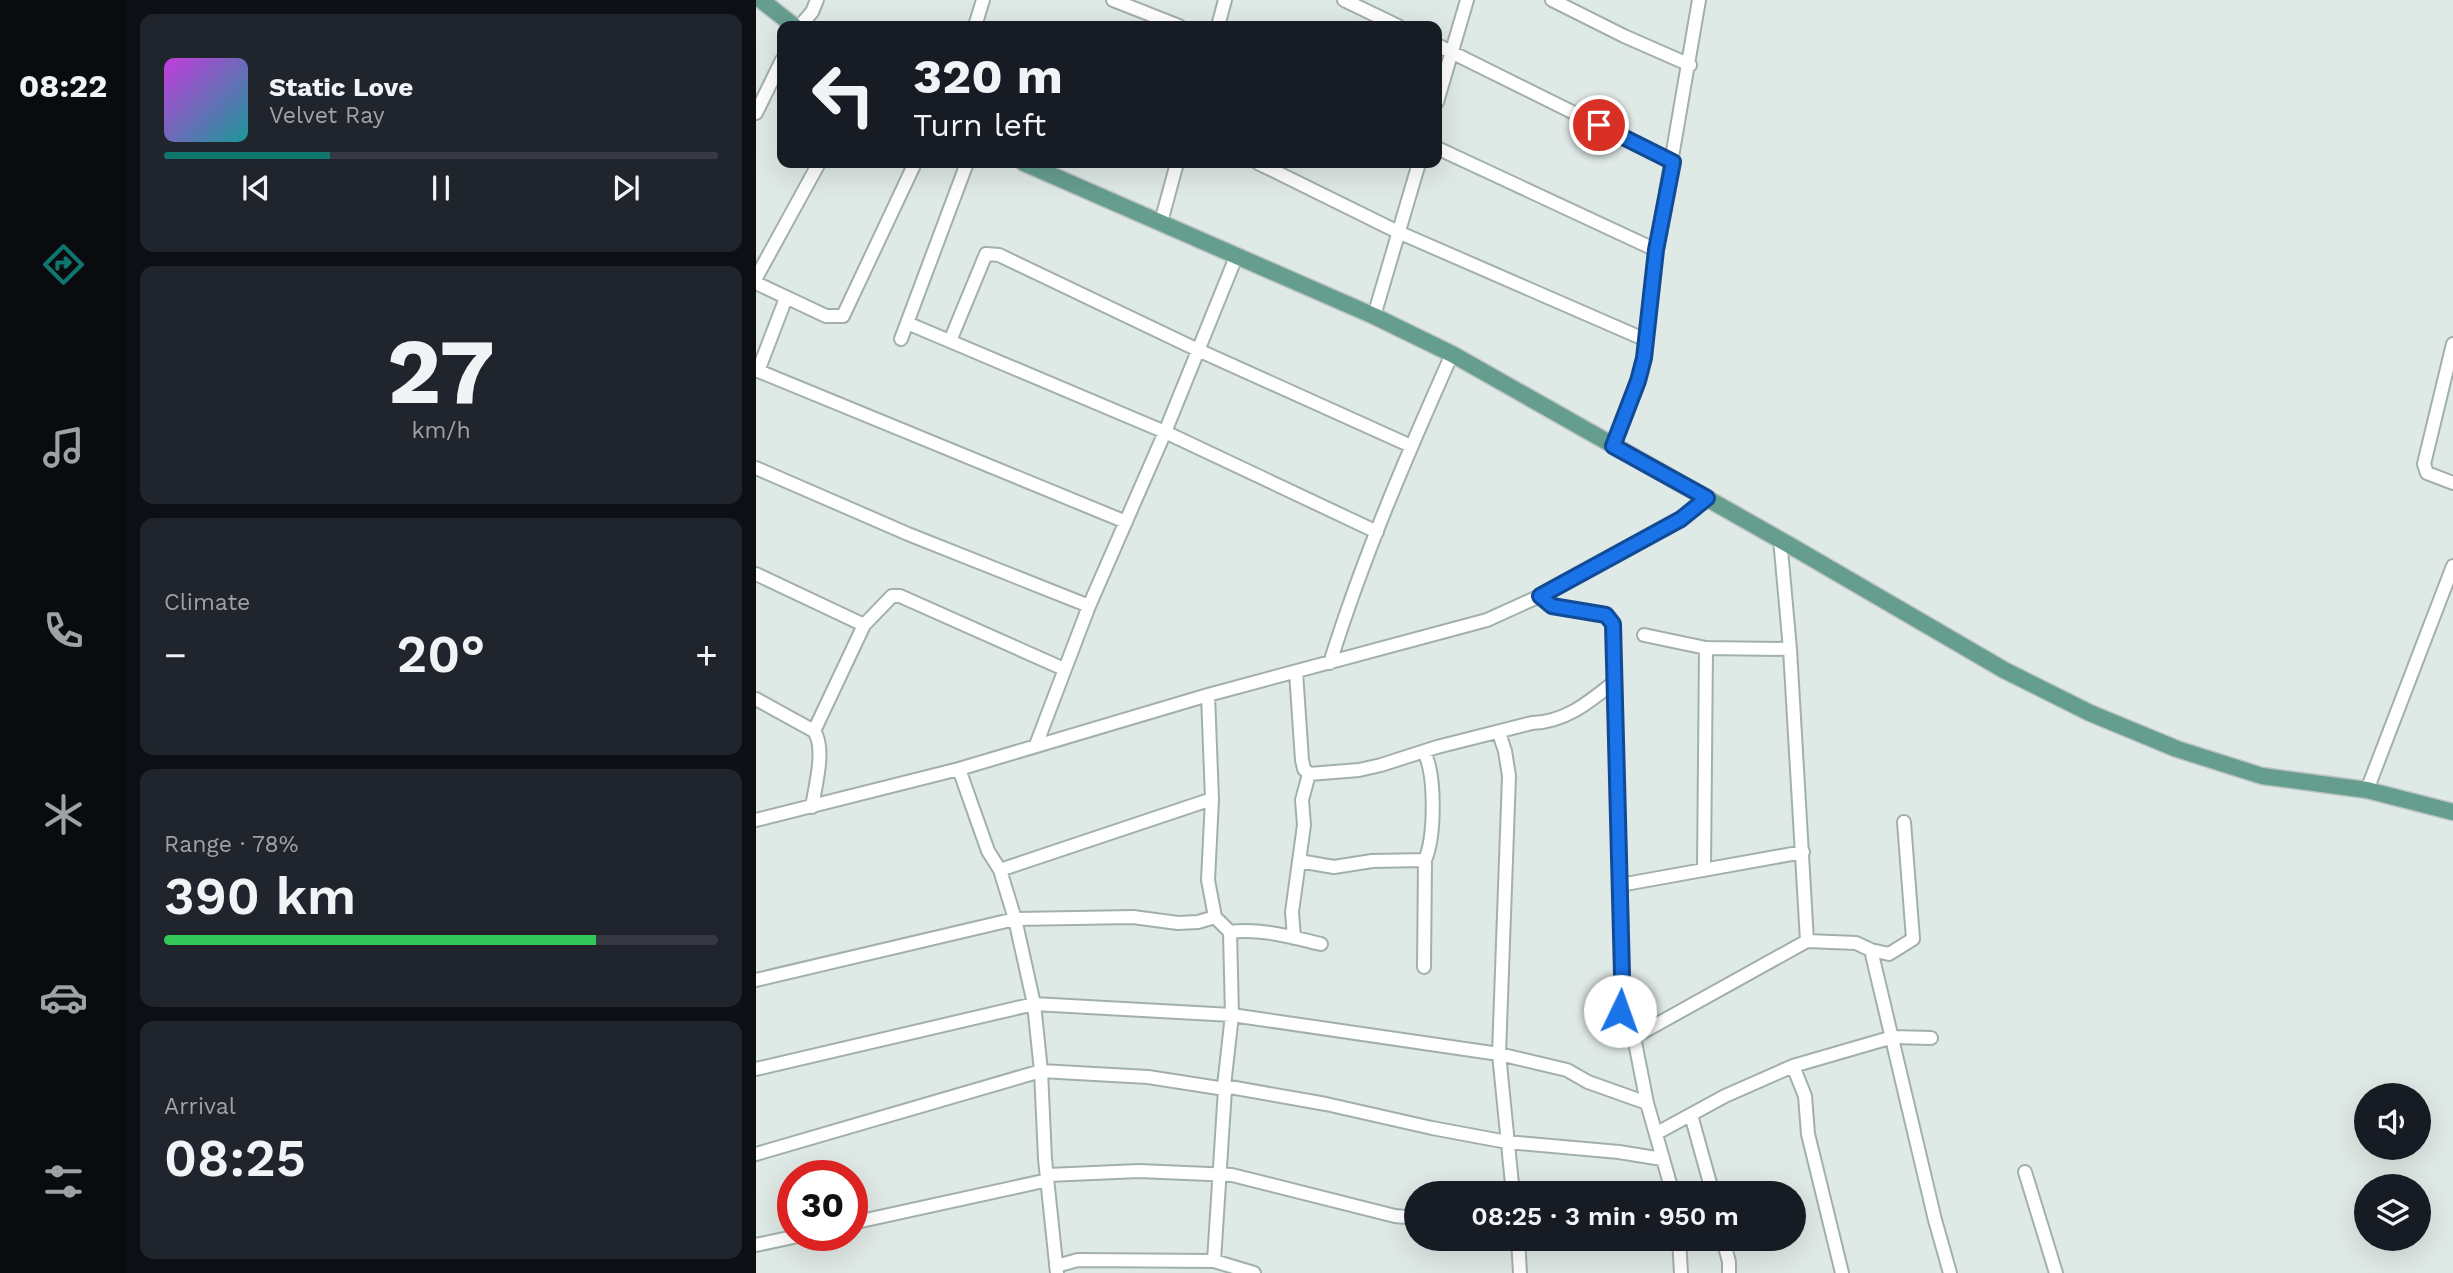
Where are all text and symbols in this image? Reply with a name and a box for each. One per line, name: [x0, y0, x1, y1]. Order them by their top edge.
text: 320 m: [913, 47, 1063, 105]
icon: left: [798, 49, 889, 140]
text: 08:22: [19, 67, 107, 105]
text: Static Love: [269, 72, 413, 102]
pin: [1569, 95, 1629, 155]
text: Velvet Ray: [269, 102, 385, 129]
text: Turn left: [913, 106, 1046, 144]
icon: arrive: [1580, 106, 1618, 144]
icon: previous: [237, 169, 275, 207]
icon: pause: [422, 169, 460, 207]
icon: next: [607, 169, 645, 207]
icon: directions: [39, 240, 88, 289]
text: 27: [387, 318, 495, 425]
text: km/h: [411, 417, 471, 444]
icon: music: [39, 423, 88, 472]
text: Climate: [164, 589, 250, 616]
icon: phone: [39, 606, 88, 655]
text: 20°: [397, 624, 485, 685]
text: −: [164, 633, 187, 677]
text: +: [695, 633, 718, 677]
icon: climate: [39, 790, 88, 839]
text: Range · 78%: [164, 831, 298, 858]
text: 390 km: [164, 866, 356, 927]
icon: car: [39, 973, 88, 1022]
position arrow: [1583, 974, 1657, 1048]
map controls: [2354, 1083, 2431, 1251]
button: sound: [2354, 1083, 2431, 1160]
text: Arrival: [164, 1093, 236, 1120]
text: 08:25: [164, 1128, 306, 1189]
icon: filters: [39, 1157, 88, 1206]
speed limit sign: 30: [777, 1160, 868, 1251]
button: layers: [2354, 1174, 2431, 1251]
text: 08:25 · 3 min · 950 m: [1471, 1201, 1739, 1231]

